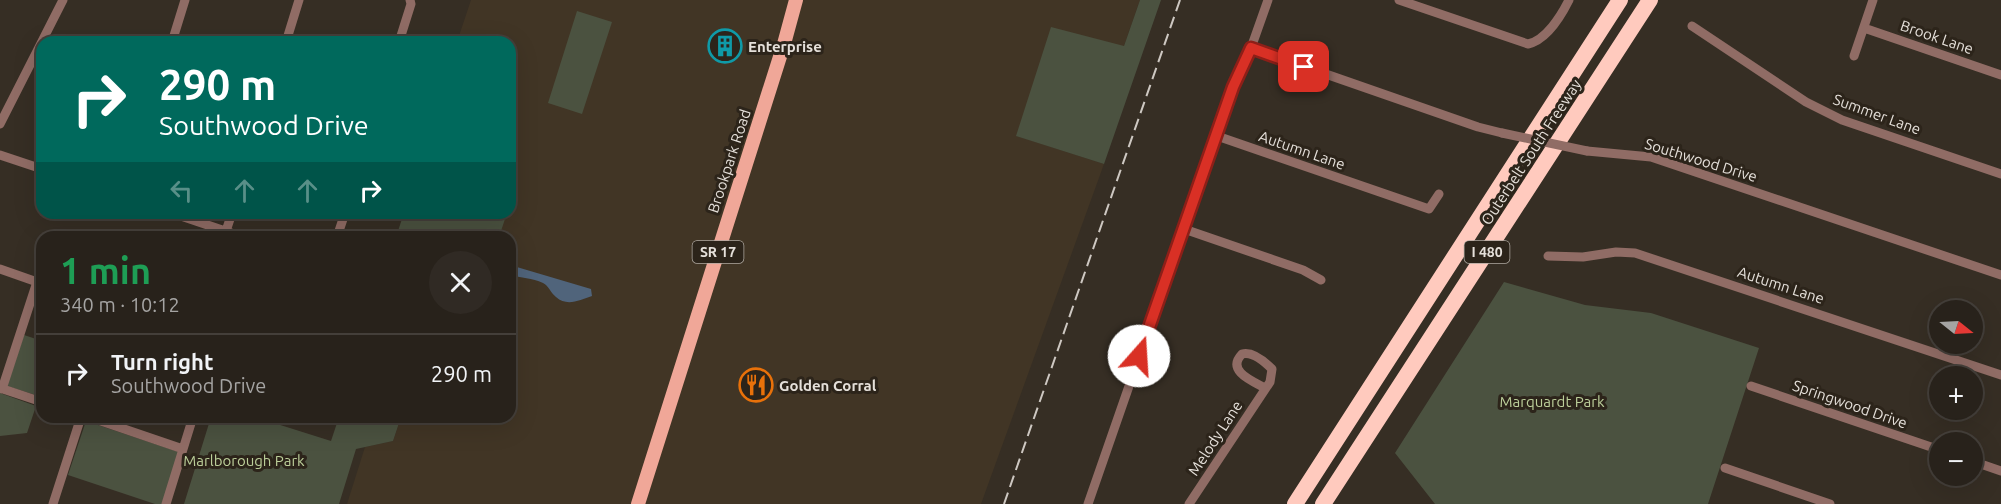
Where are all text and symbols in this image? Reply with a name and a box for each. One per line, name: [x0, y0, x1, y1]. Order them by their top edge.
street label: Brook Lane: [1898, 17, 1976, 57]
building icon: Enterprise: [707, 28, 743, 64]
place label: Enterprise: [748, 38, 822, 55]
pin: [1278, 41, 1329, 92]
icon: arrive: [1287, 50, 1320, 83]
icon: right: [60, 60, 138, 138]
text: 290 m: [159, 61, 276, 108]
street label: Outerbelt South Freeway: [1478, 76, 1584, 228]
street label: Summer Lane: [1831, 90, 1923, 138]
street label: Brookpark Road: [704, 107, 754, 215]
text: Southwood Drive: [159, 110, 369, 140]
street label: Autumn Lane: [1257, 127, 1347, 173]
street label: Southwood Drive: [1643, 135, 1759, 185]
icon: left: [165, 174, 198, 207]
icon: ahead: [228, 174, 261, 207]
icon: ahead: [291, 174, 324, 207]
icon: right: [354, 174, 387, 207]
road number: SR 17: [692, 241, 744, 263]
road number: I 480: [1464, 241, 1510, 263]
text: 1 min: [60, 250, 151, 291]
button: close: [429, 251, 492, 314]
street label: Autumn Lane: [1736, 263, 1826, 307]
text: 340 m · 10:12: [60, 293, 180, 316]
north arrow: [1929, 300, 1983, 354]
map controls: [1929, 300, 1983, 486]
position arrow: [1107, 324, 1171, 388]
text: Turn right: [111, 349, 213, 374]
icon: right: [60, 357, 93, 390]
text: 290 m: [431, 361, 492, 386]
button: +: [1929, 366, 1983, 420]
restaurant icon: Golden Corral: [738, 367, 774, 403]
text: Southwood Drive: [111, 374, 266, 397]
street label: Springwood Drive: [1791, 376, 1909, 432]
place label: Golden Corral: [779, 377, 877, 394]
park label: Marquardt Park: [1499, 393, 1605, 410]
street label: Melody Lane: [1185, 397, 1245, 479]
button: −: [1929, 432, 1983, 486]
park label: Marlborough Park: [183, 452, 305, 469]

